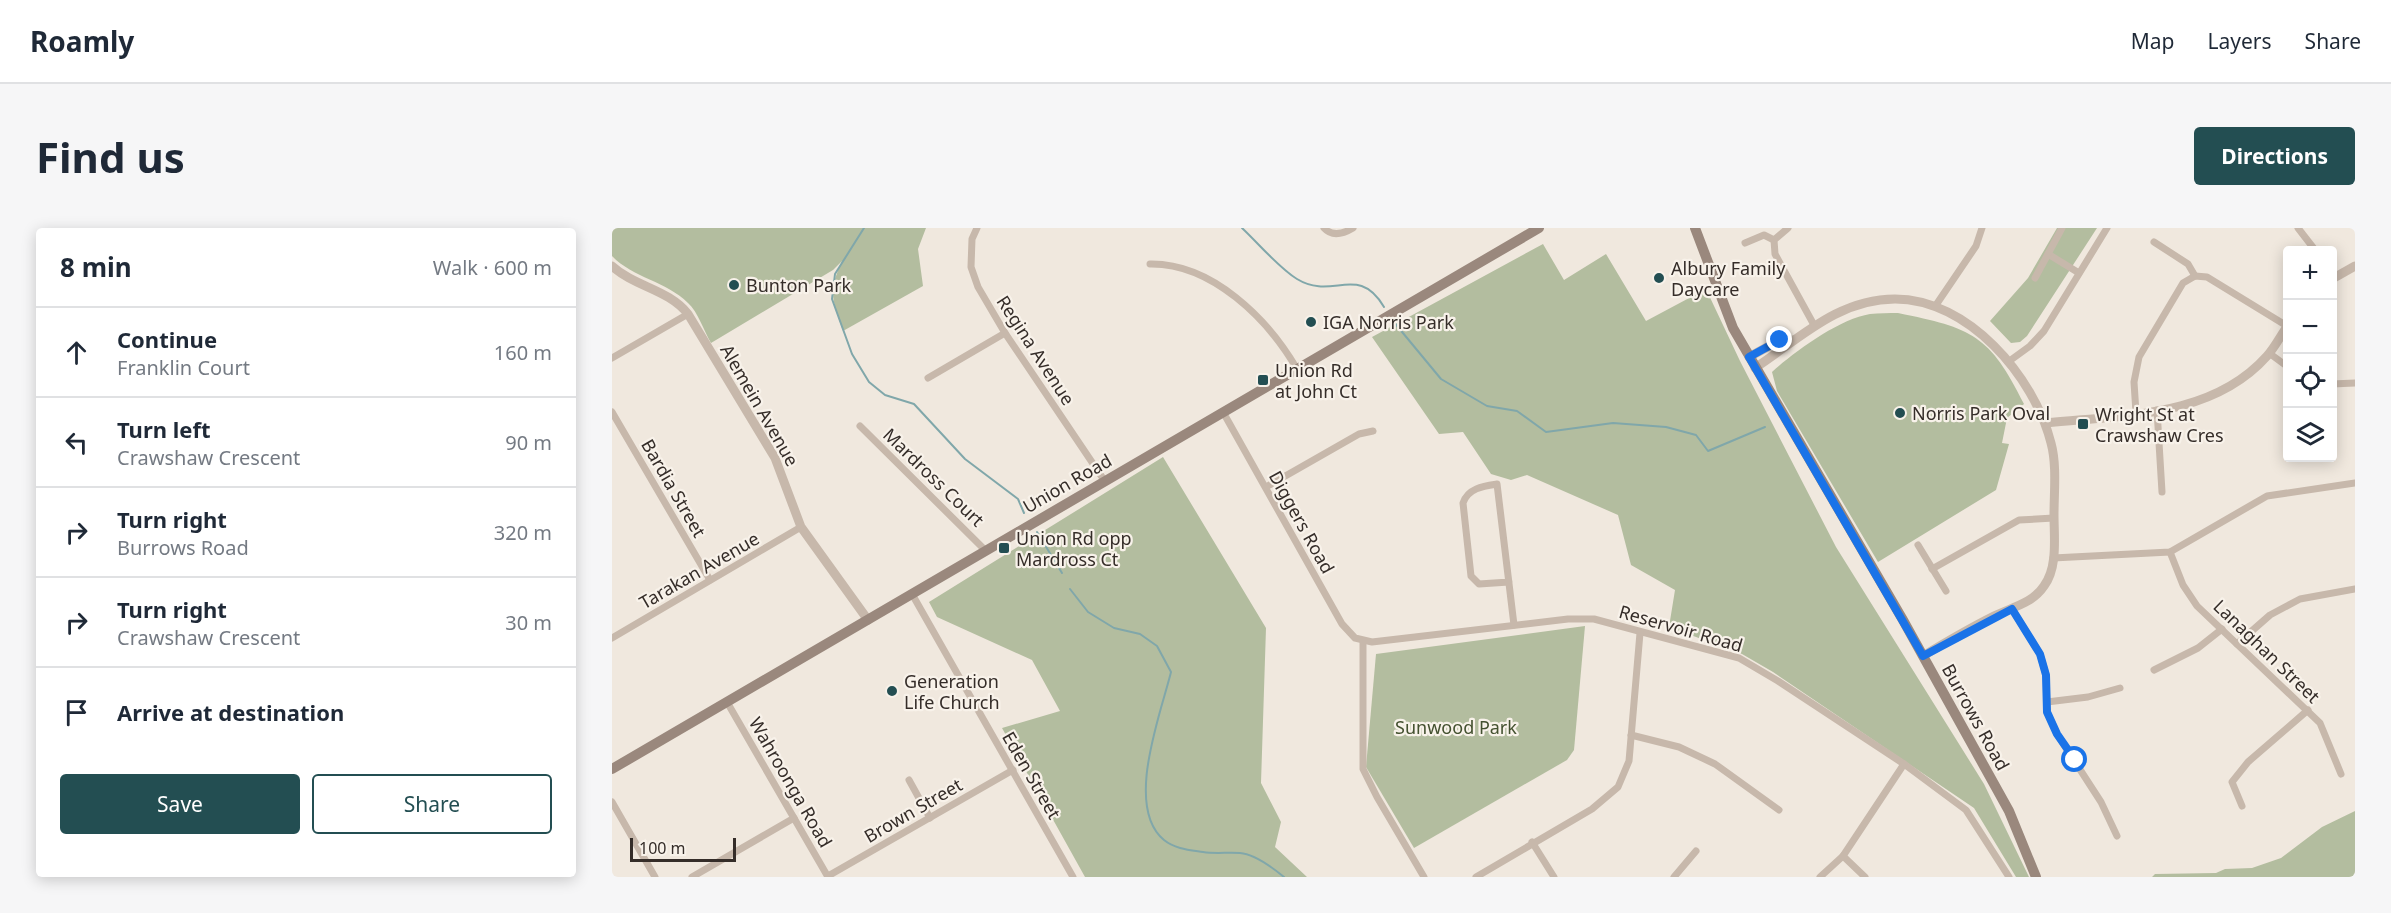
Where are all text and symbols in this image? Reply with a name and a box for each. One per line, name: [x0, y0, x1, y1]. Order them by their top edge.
text: Roamly: [30, 22, 134, 60]
text: Map: [2131, 27, 2175, 55]
text: Layers: [2208, 27, 2272, 55]
text: Share: [2305, 27, 2361, 55]
button: Directions: [2194, 127, 2355, 185]
text: Find us: [36, 128, 185, 185]
map controls: [2283, 246, 2337, 462]
button: +: [2283, 246, 2337, 300]
text: 8 min: [60, 249, 132, 285]
text: Walk · 600 m: [433, 254, 552, 281]
place label: Albury Family Daycare: [1671, 256, 1786, 301]
marker: Albury Family Daycare: [1652, 271, 1666, 285]
place label: Bunton Park: [746, 273, 852, 297]
marker: Bunton Park: [727, 278, 741, 292]
street label: Regina Avenue: [992, 291, 1080, 409]
button: −: [2283, 300, 2337, 354]
place label: IGA Norris Park: [1323, 310, 1454, 334]
marker: IGA Norris Park: [1304, 315, 1318, 329]
text: Continue: [117, 324, 217, 354]
route end: [1766, 326, 1792, 352]
icon: ahead: [60, 336, 93, 369]
text: 160 m: [494, 339, 552, 366]
street label: Alemein Avenue: [715, 340, 805, 470]
text: Franklin Court: [117, 354, 250, 381]
button: locate: [2283, 354, 2337, 408]
place label: Union Rd at John Ct: [1275, 358, 1357, 403]
marker: Union Rd at John Ct: [1256, 373, 1270, 387]
place label: Norris Park Oval: [1912, 401, 2050, 425]
place label: Wright St at Crawshaw Cres: [2095, 402, 2224, 447]
marker: Norris Park Oval: [1893, 406, 1907, 420]
button: layers: [2283, 408, 2337, 462]
text: Turn left: [117, 414, 211, 444]
marker: Wright St at Crawshaw Cres: [2076, 417, 2090, 431]
street label: Mardross Court: [878, 423, 990, 532]
icon: left: [60, 426, 93, 459]
text: 90 m: [505, 429, 552, 456]
street label: Bardia Street: [636, 435, 712, 542]
text: Crawshaw Crescent: [117, 444, 300, 471]
street label: Union Road: [1018, 448, 1116, 518]
street label: Diggers Road: [1264, 466, 1340, 578]
text: Turn right: [117, 504, 227, 534]
icon: right: [60, 516, 93, 549]
text: 320 m: [494, 519, 552, 546]
street label: Tarakan Avenue: [635, 526, 763, 614]
place label: Union Rd opp Mardross Ct: [1016, 526, 1132, 571]
text: Burrows Road: [117, 534, 249, 561]
marker: Union Rd opp Mardross Ct: [997, 541, 1011, 555]
text: Turn right: [117, 594, 227, 624]
street label: Lanaghan Street: [2209, 594, 2326, 708]
street label: Reservoir Road: [1616, 599, 1746, 657]
icon: right: [60, 606, 93, 639]
text: 30 m: [505, 609, 552, 636]
text: Crawshaw Crescent: [117, 624, 300, 651]
street label: Burrows Road: [1937, 659, 2015, 775]
place label: Generation Life Church: [904, 669, 1000, 714]
marker: Generation Life Church: [885, 684, 899, 698]
icon: arrive: [60, 696, 93, 729]
text: Arrive at destination: [117, 697, 344, 727]
street label: Wahroonga Road: [744, 712, 838, 852]
park label: Sunwood Park: [1395, 715, 1517, 739]
street label: Eden Street: [997, 727, 1067, 824]
route start: [2061, 746, 2087, 772]
street label: Brown Street: [860, 772, 967, 848]
button: Save: [60, 774, 300, 834]
button: Share: [312, 774, 552, 834]
scale bar: [630, 835, 736, 862]
text: 100 m: [639, 837, 686, 859]

